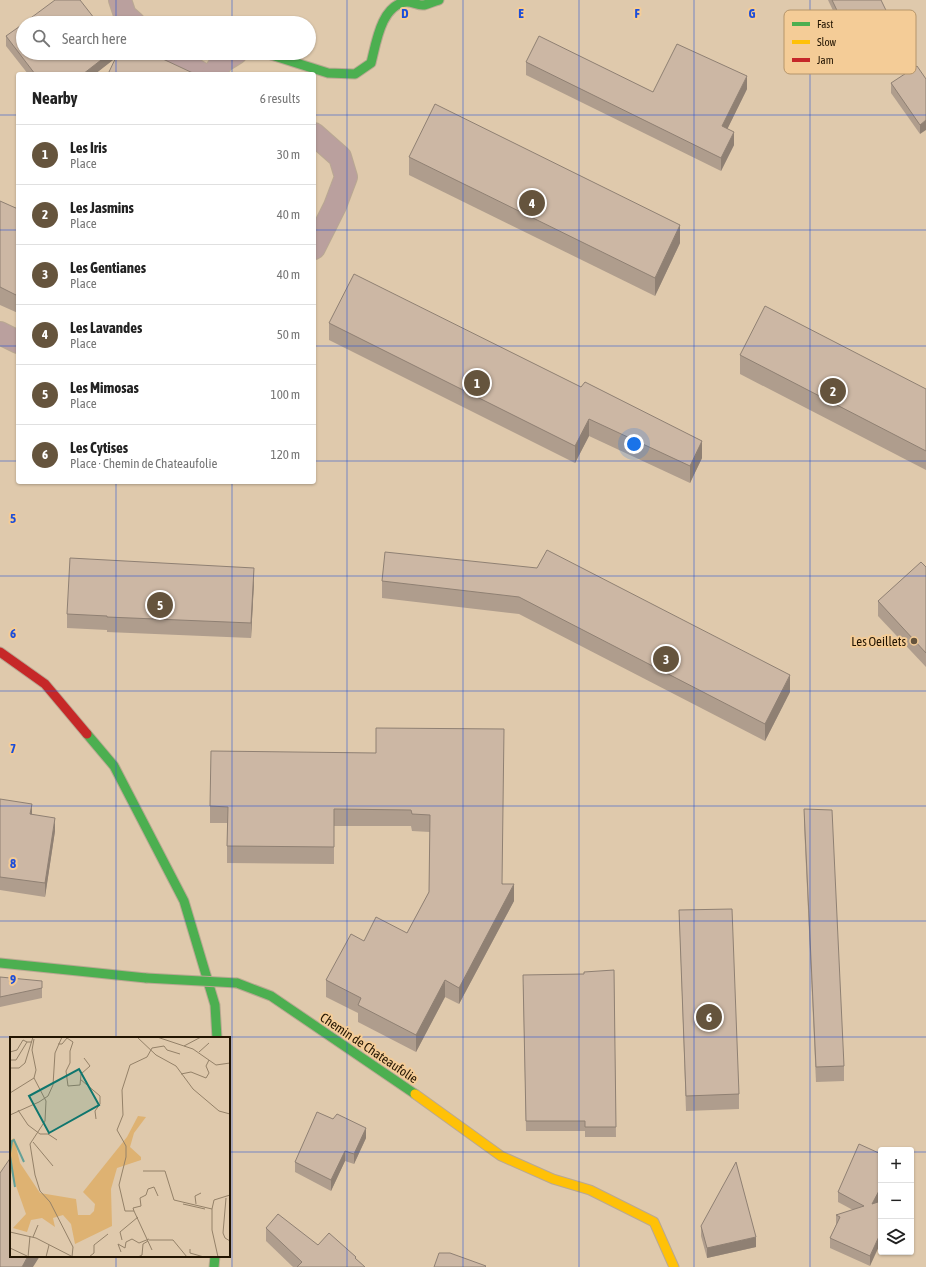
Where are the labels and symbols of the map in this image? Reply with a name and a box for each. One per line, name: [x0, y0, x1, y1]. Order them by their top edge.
text: D: [401, 6, 409, 21]
text: E: [518, 6, 524, 21]
text: F: [634, 6, 640, 21]
text: G: [749, 6, 756, 21]
legend: [784, 10, 916, 74]
text: Fast: [817, 18, 833, 30]
text: Slow: [817, 36, 836, 48]
text: Jam: [817, 54, 834, 66]
pin: 4: [519, 188, 545, 218]
pin: 1: [464, 368, 490, 398]
pin: 2: [820, 376, 846, 406]
your location: [624, 434, 644, 454]
text: 5: [10, 511, 16, 526]
pin: 5: [147, 590, 173, 620]
text: 6: [10, 626, 16, 641]
place label: Les Oeillets: [851, 634, 906, 649]
marker: Les Oeillets: [909, 636, 919, 646]
pin: 3: [653, 644, 679, 674]
text: 7: [10, 741, 16, 756]
text: 8: [10, 856, 16, 871]
text: 9: [10, 972, 16, 987]
pin: 6: [696, 1002, 722, 1032]
street label: Chemin de Chateaufolie: [317, 1010, 421, 1086]
inset map: [10, 1037, 230, 1257]

